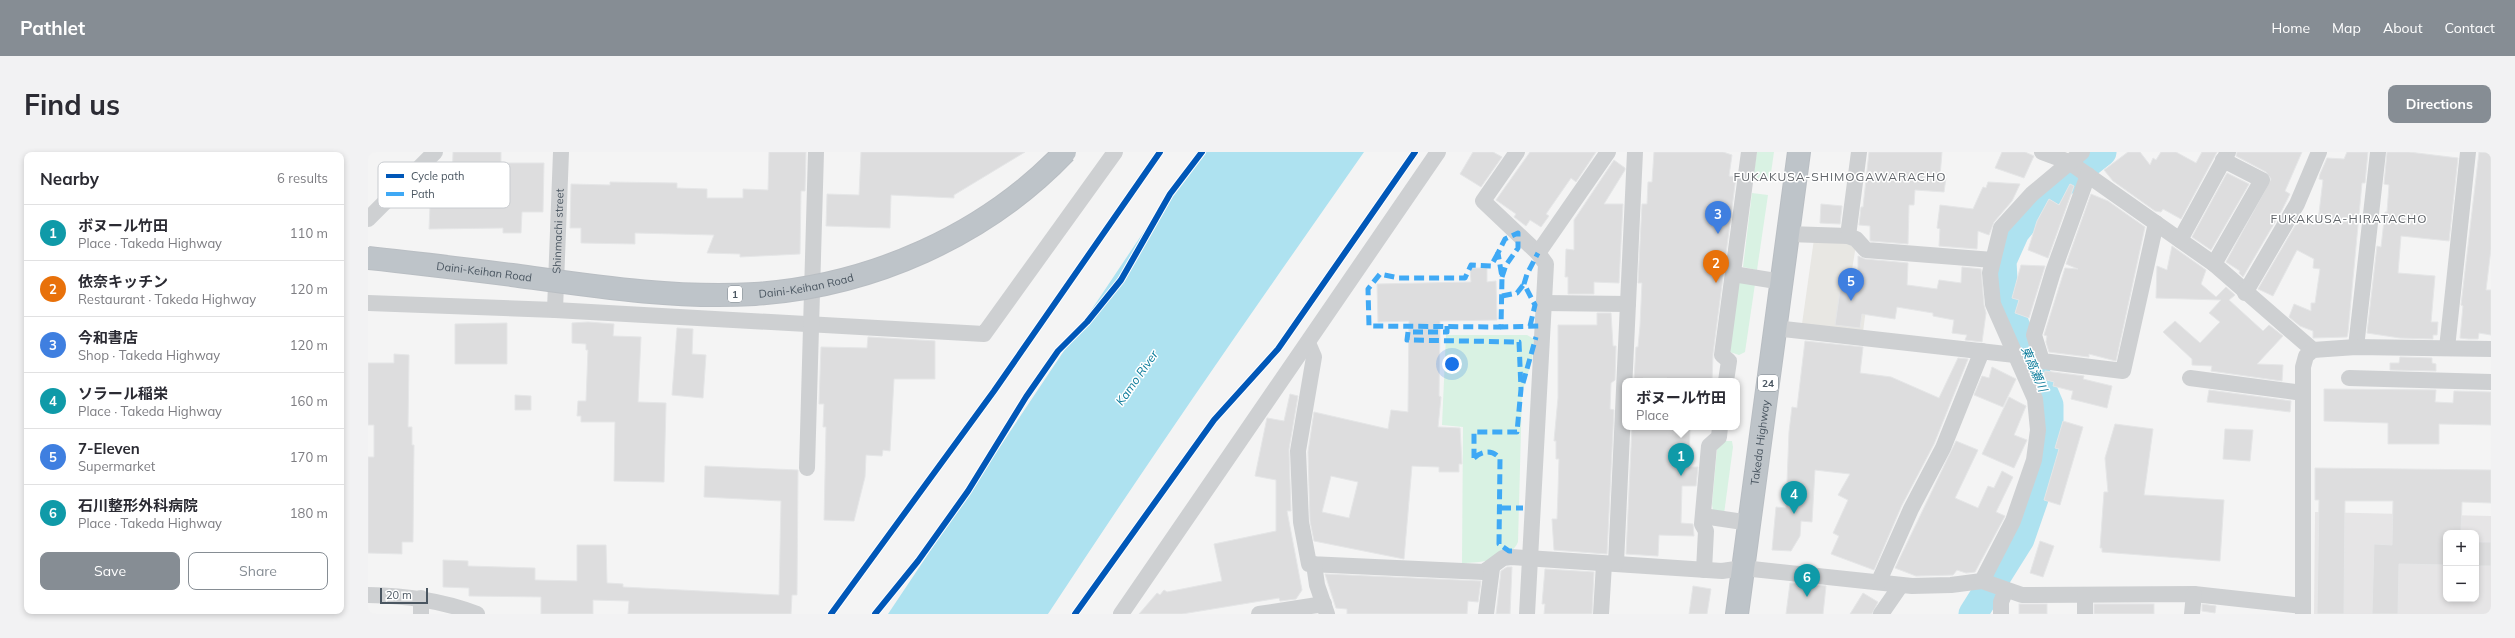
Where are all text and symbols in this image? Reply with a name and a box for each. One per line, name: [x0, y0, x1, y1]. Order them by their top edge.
text: Pathlet: [20, 16, 85, 40]
text: Home: [2271, 19, 2310, 37]
text: Map: [2332, 19, 2361, 37]
text: About: [2383, 19, 2423, 37]
text: Contact: [2445, 19, 2495, 37]
button: Directions: [2388, 85, 2491, 123]
text: Find us: [24, 87, 120, 122]
legend: [378, 162, 510, 208]
text: Nearby: [40, 168, 99, 189]
text: Cycle path: [411, 169, 464, 183]
district label: FUKAKUSA-SHIMOGAWARACHO: [1733, 169, 1947, 184]
text: 6 results: [277, 170, 328, 186]
text: Path: [411, 187, 435, 201]
street label: Shinmachi street: [549, 188, 567, 274]
pin: 3: [1705, 201, 1731, 234]
district label: FUKAKUSA-HIRATACHO: [2270, 211, 2428, 226]
text: ボヌール竹田: [78, 216, 168, 235]
text: 1: [49, 225, 57, 241]
text: 110 m: [290, 225, 328, 241]
text: Place · Takeda Highway: [78, 235, 222, 251]
pin: 2: [1703, 250, 1729, 283]
street label: Daini-Keihan Road: [436, 259, 533, 285]
pin: 5: [1838, 268, 1864, 301]
street label: Daini-Keihan Road: [758, 270, 855, 301]
text: 依奈キッチン: [78, 272, 168, 291]
text: 2: [49, 281, 57, 297]
text: 120 m: [290, 281, 328, 297]
road number: 1: [728, 286, 742, 302]
text: Restaurant · Takeda Highway: [78, 291, 256, 307]
text: 今和書店: [78, 328, 138, 347]
text: 3: [49, 337, 57, 353]
text: 120 m: [290, 337, 328, 353]
water label: 東高瀬川: [2018, 344, 2052, 396]
text: Shop · Takeda Highway: [78, 347, 220, 363]
water label: Kamo River: [1112, 347, 1161, 408]
your location: [1442, 354, 1462, 374]
road number: 24: [1758, 375, 1778, 391]
popup: [1622, 378, 1740, 430]
text: ソラール稲栄: [78, 384, 168, 403]
text: ボヌール竹田: [1636, 388, 1726, 407]
text: 4: [49, 393, 57, 409]
text: 160 m: [290, 393, 328, 409]
street label: Takeda Highway: [1747, 399, 1773, 486]
text: Place · Takeda Highway: [78, 403, 222, 419]
text: Place: [1636, 407, 1669, 423]
text: 7-Eleven: [78, 439, 140, 458]
pin: 1: [1668, 443, 1694, 476]
text: 5: [49, 449, 57, 465]
text: 170 m: [290, 449, 328, 465]
text: Supermarket: [78, 458, 155, 474]
pin: 4: [1781, 481, 1807, 514]
text: 石川整形外科病院: [78, 496, 198, 515]
text: 6: [49, 505, 57, 521]
text: 180 m: [290, 505, 328, 521]
text: Place · Takeda Highway: [78, 515, 222, 531]
map controls: [2443, 530, 2479, 602]
button: +: [2443, 530, 2479, 566]
button: Save: [40, 552, 180, 590]
button: Share: [188, 552, 328, 590]
pin: 6: [1794, 564, 1820, 597]
button: −: [2443, 566, 2479, 602]
scale bar: [380, 586, 428, 605]
text: 20 m: [386, 588, 412, 602]

